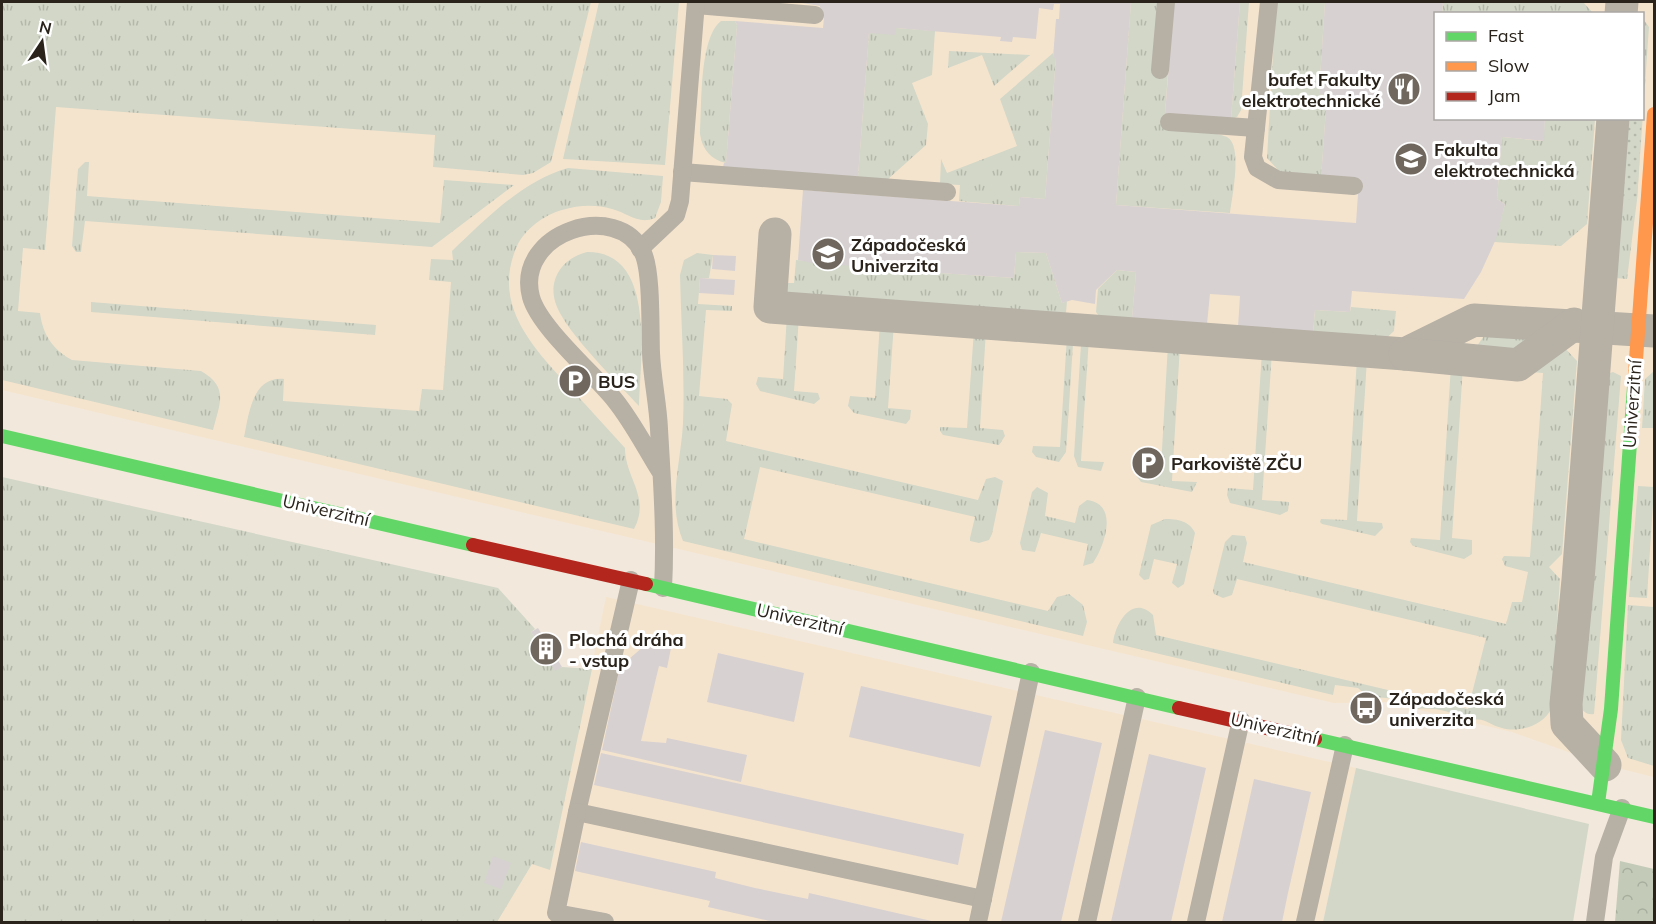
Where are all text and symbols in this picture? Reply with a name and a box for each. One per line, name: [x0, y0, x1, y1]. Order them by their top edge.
north arrow: [12, 12, 72, 72]
legend: [1434, 12, 1644, 120]
text: N: [37, 16, 54, 38]
text: Fast: [1488, 24, 1524, 47]
text: Slow: [1488, 54, 1530, 77]
place label: bufet Fakulty elektrotechnické: [1242, 68, 1381, 112]
restaurant icon: bufet Fakulty elektrotechnické: [1386, 71, 1422, 107]
text: Jam: [1488, 84, 1521, 107]
place label: Fakulta elektrotechnická: [1434, 138, 1575, 182]
school or university icon: Fakulta elektrotechnická: [1393, 141, 1429, 177]
place label: Západočeská Univerzita: [851, 233, 966, 277]
school or university icon: Západočeská Univerzita: [810, 236, 846, 272]
street label: Univerzitní: [1617, 357, 1647, 449]
parking icon: BUS: [557, 363, 593, 399]
place label: BUS: [598, 370, 635, 393]
parking icon: Parkoviště ZČU: [1130, 445, 1166, 481]
place label: Parkoviště ZČU: [1171, 452, 1302, 475]
street label: Univerzitní: [280, 489, 373, 532]
street label: Univerzitní: [754, 598, 847, 641]
place label: Plochá dráha - vstup: [569, 628, 684, 672]
building icon: Plochá dráha - vstup: [528, 631, 564, 667]
place label: Západočeská univerzita: [1389, 687, 1504, 731]
bus stop icon: Západočeská univerzita: [1348, 690, 1384, 726]
street label: Univerzitní: [1228, 707, 1321, 750]

